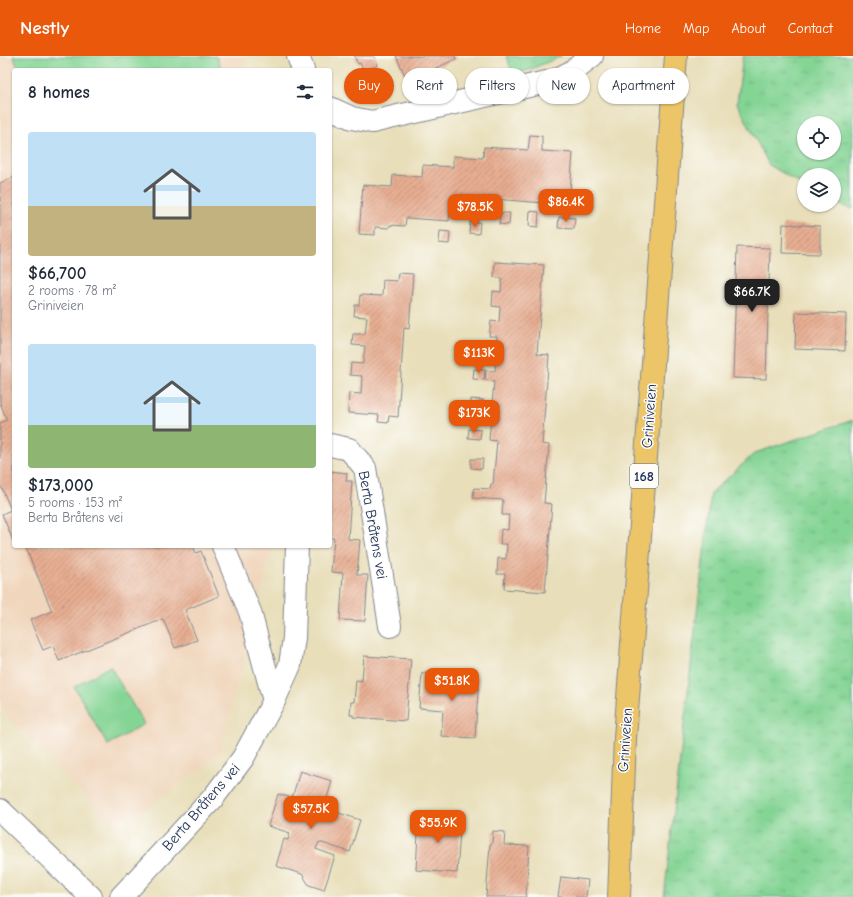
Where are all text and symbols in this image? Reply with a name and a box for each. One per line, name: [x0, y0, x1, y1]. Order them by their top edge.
text: Nestly: [20, 17, 69, 39]
text: Home: [625, 20, 661, 37]
text: Map: [683, 20, 709, 37]
text: About: [731, 20, 766, 37]
text: Contact: [788, 20, 833, 37]
chip: Buy: [344, 68, 394, 104]
chip: Rent: [402, 68, 457, 104]
chip: Filters: [465, 68, 529, 104]
chip: New: [537, 68, 590, 104]
chip: Apartment: [598, 68, 689, 104]
icon: filters: [294, 81, 316, 103]
text: 8 homes: [28, 83, 90, 102]
map controls: [797, 116, 841, 212]
button: locate: [797, 116, 841, 160]
icon: home: [136, 158, 208, 230]
button: layers: [797, 168, 841, 212]
pin: $86.4K: [533, 189, 599, 223]
pin: $78.5K: [442, 194, 508, 228]
text: $86.4K: [547, 194, 585, 209]
text: $78.5K: [457, 199, 493, 214]
text: $66,700: [28, 264, 86, 283]
pin: $66.7K: [719, 279, 785, 313]
text: 2 rooms · 78 m²: [28, 283, 116, 298]
text: $66.7K: [734, 284, 770, 299]
text: Griniveien: [28, 298, 84, 313]
pin: $113K: [451, 340, 507, 374]
text: $113K: [463, 345, 495, 360]
icon: home: [136, 370, 208, 442]
street label: Griniveien: [638, 383, 660, 449]
pin: $173K: [446, 400, 502, 434]
text: $173K: [458, 405, 490, 420]
road number: 168: [630, 464, 658, 488]
street label: Berta Bråtens vei: [355, 469, 391, 581]
text: $173,000: [28, 476, 93, 495]
text: 5 rooms · 153 m²: [28, 495, 122, 510]
text: Berta Bråtens vei: [28, 510, 123, 525]
pin: $51.8K: [419, 668, 485, 702]
text: $51.8K: [434, 673, 470, 688]
street label: Griniveien: [614, 707, 636, 773]
street label: Berta Bråtens vei: [158, 760, 244, 854]
pin: $57.5K: [278, 796, 344, 830]
text: $57.5K: [292, 801, 330, 816]
pin: $55.9K: [405, 810, 471, 844]
text: $55.9K: [419, 815, 457, 830]

